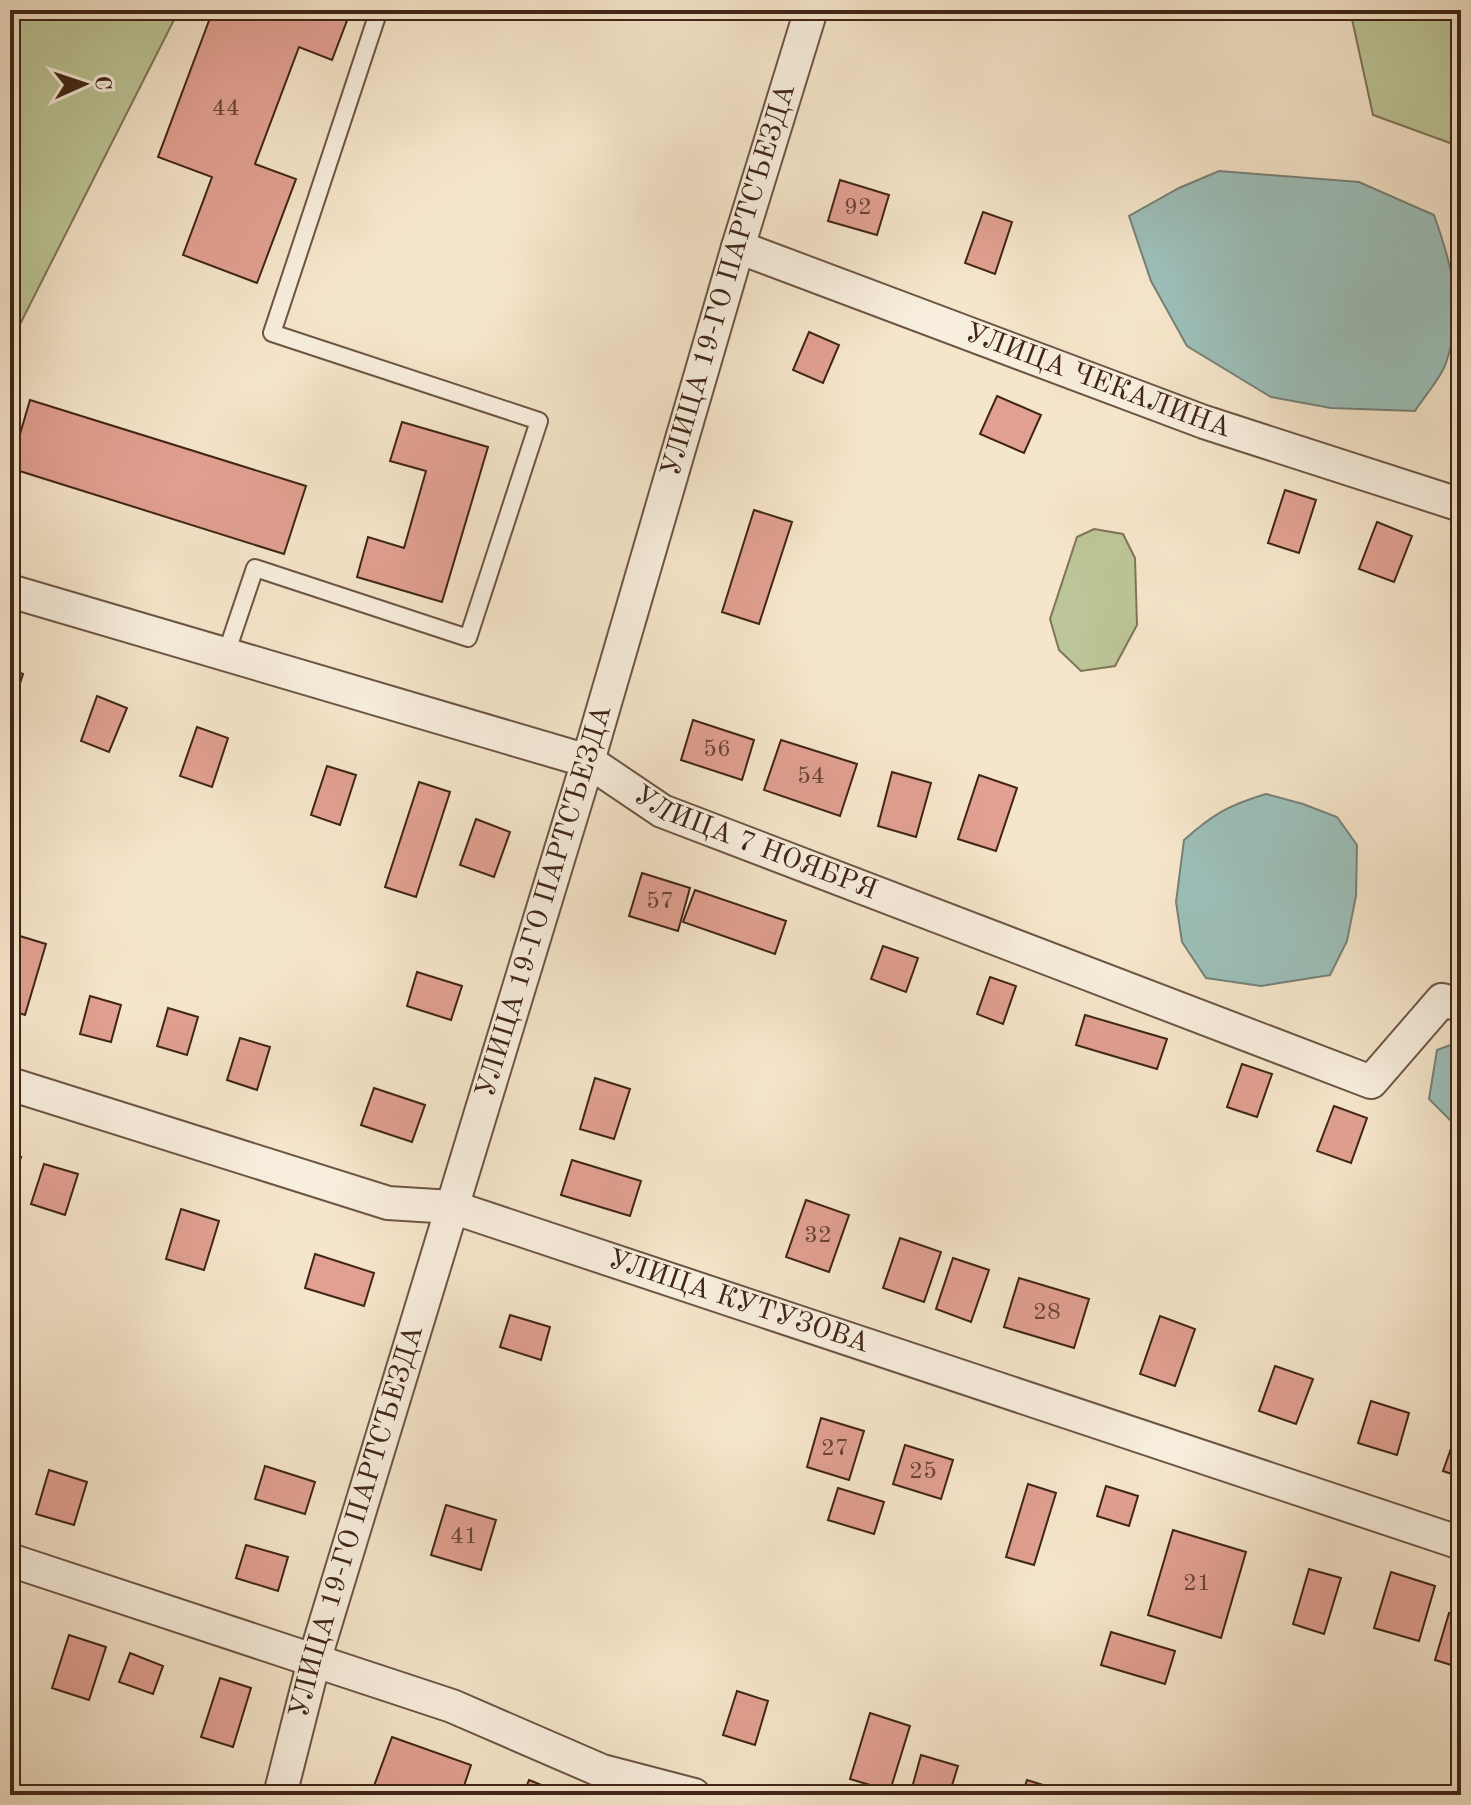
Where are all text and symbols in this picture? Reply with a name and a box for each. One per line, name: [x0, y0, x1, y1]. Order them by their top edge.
north arrow: [44, 44, 124, 124]
text: С: [91, 75, 113, 91]
street label: УЛИЦА 19-ГО ПАРТСЪЕЗДА: [658, 81, 801, 480]
house number: 44: [212, 97, 240, 121]
house number: 92: [844, 196, 872, 220]
street label: УЛИЦА ЧЕКАЛИНА: [961, 319, 1234, 444]
street label: УЛИЦА 19-ГО ПАРТСЪЕЗДА: [472, 702, 617, 1101]
house number: 56: [703, 738, 731, 762]
house number: 54: [797, 765, 825, 789]
street label: УЛИЦА 7 НОЯБРЯ: [627, 781, 881, 906]
house number: 57: [646, 890, 674, 914]
house number: 32: [804, 1224, 832, 1248]
street label: УЛИЦА КУТУЗОВА: [604, 1246, 872, 1359]
house number: 28: [1033, 1301, 1061, 1325]
street label: УЛИЦА 19-ГО ПАРТСЪЕЗДА: [286, 1322, 429, 1721]
house number: 27: [821, 1437, 849, 1461]
house number: 25: [909, 1460, 937, 1484]
house number: 41: [450, 1525, 478, 1549]
house number: 21: [1183, 1572, 1211, 1596]

